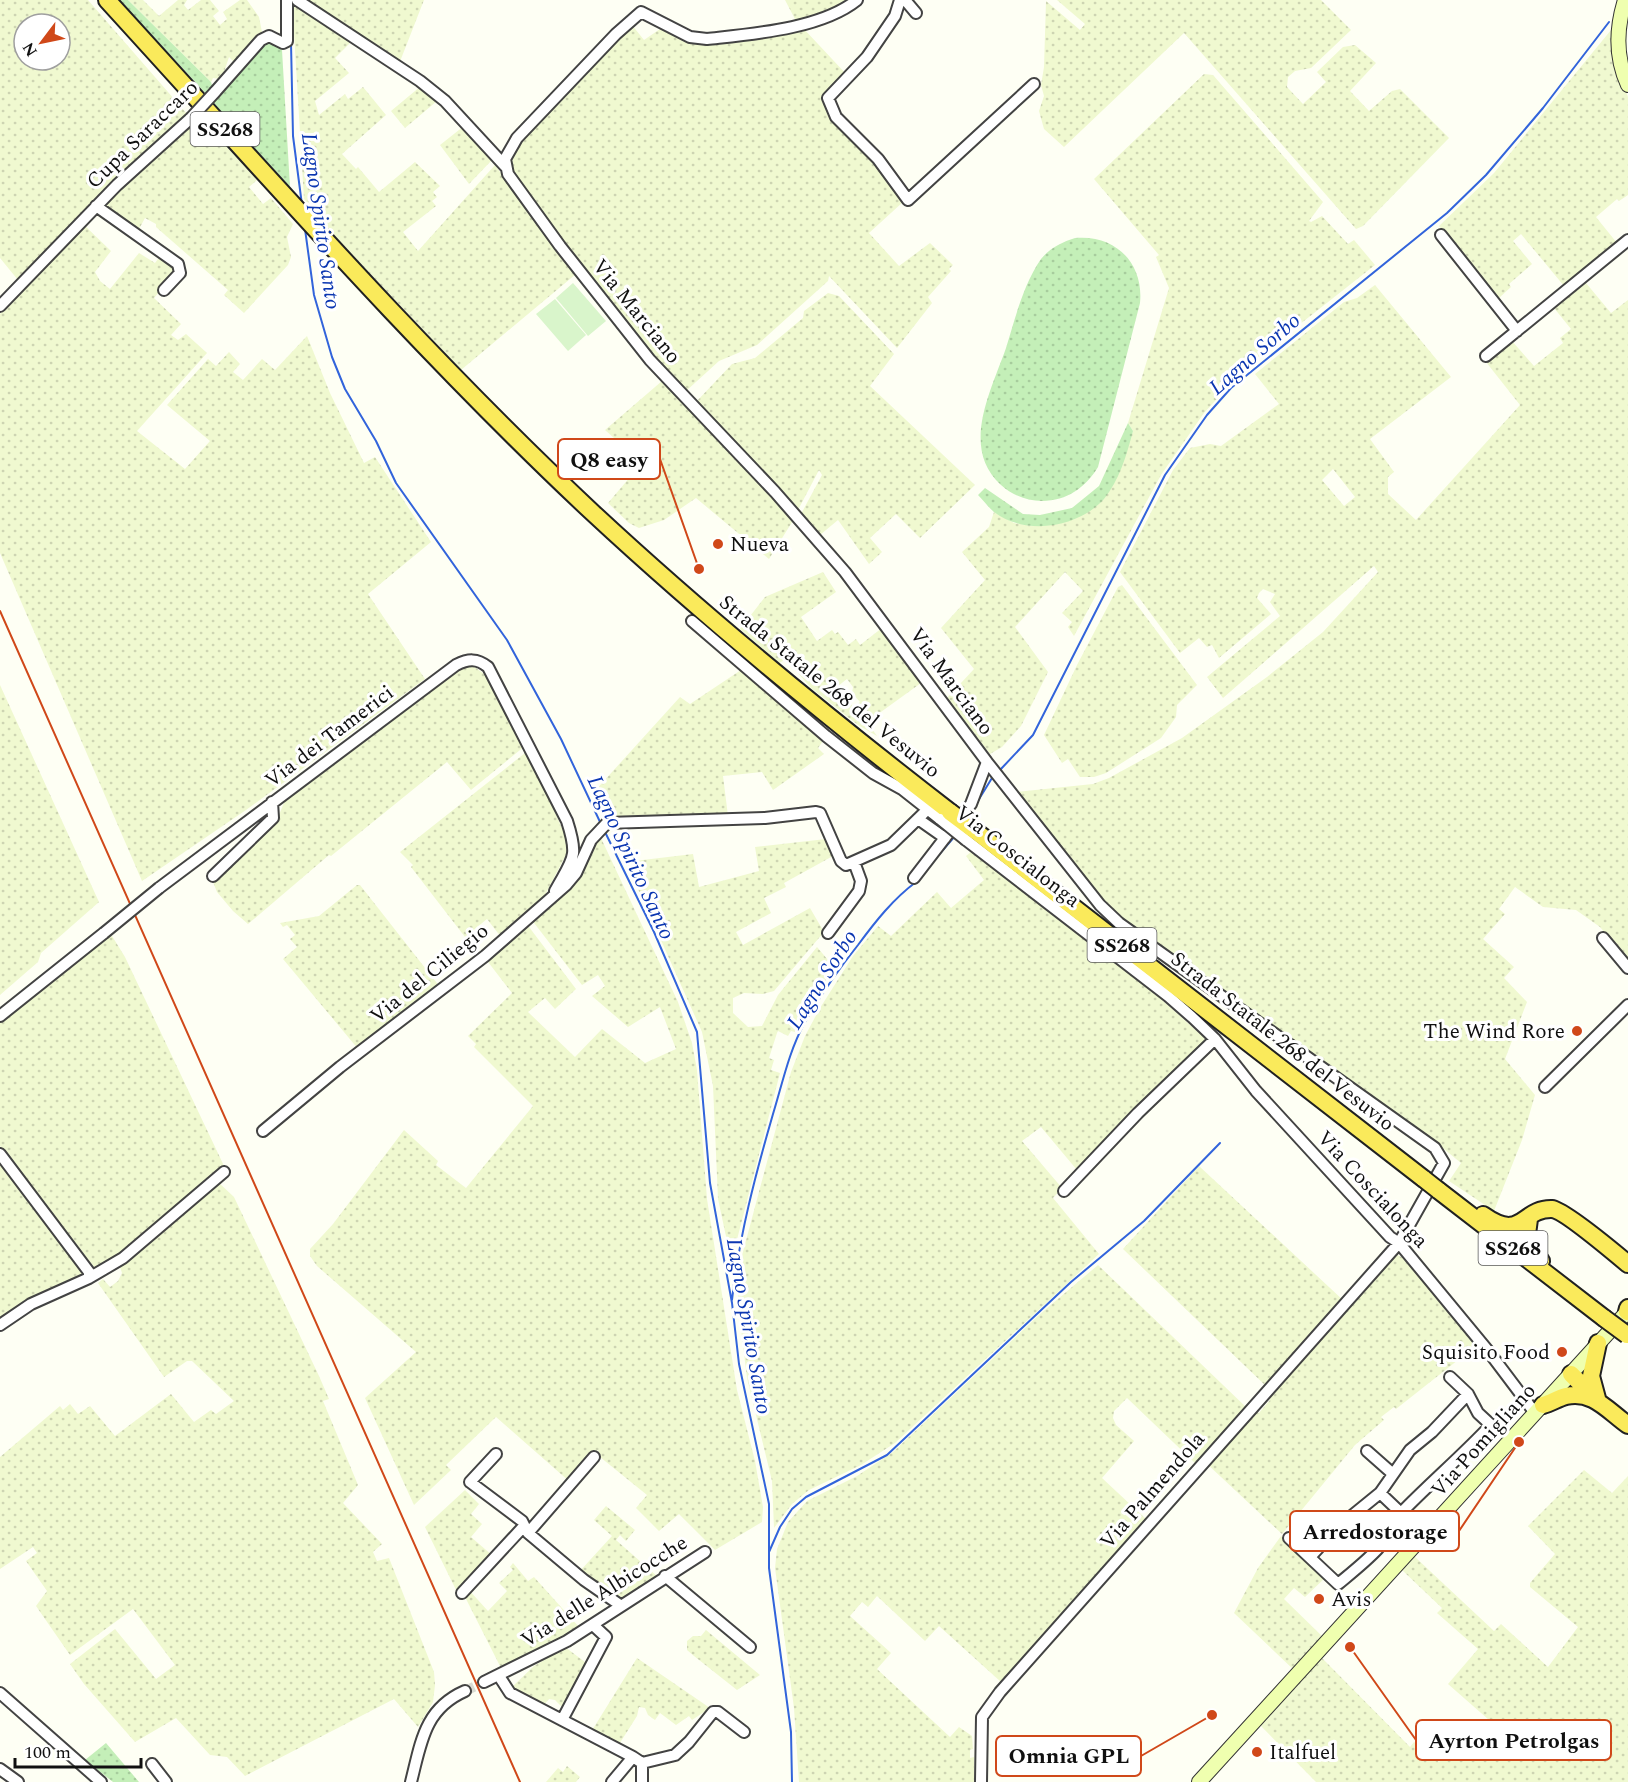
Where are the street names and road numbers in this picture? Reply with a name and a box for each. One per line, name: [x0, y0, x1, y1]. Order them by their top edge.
street label: Cupa Saraccaro: [79, 73, 206, 197]
road number: SS268: [190, 112, 260, 146]
street label: Via Marciano: [584, 252, 689, 371]
street label: Strada Statale 268 del Vesuvio: [712, 587, 947, 786]
street label: Via Marciano: [901, 621, 1001, 742]
street label: Via dei Tamerici: [258, 677, 401, 796]
street label: Via Coscialonga: [948, 798, 1087, 916]
street label: Via del Ciliegio: [363, 916, 496, 1032]
road number: SS268: [1088, 928, 1156, 962]
street label: Strada Statale 268 del Vesuvio: [1163, 944, 1401, 1140]
street label: Via Coscialonga: [1309, 1123, 1436, 1256]
road number: SS268: [1478, 1231, 1547, 1265]
street label: Via Pomigliano: [1424, 1376, 1544, 1505]
street label: Via Palmendola: [1092, 1424, 1214, 1557]
street label: Via delle Albicocche: [515, 1528, 694, 1656]

